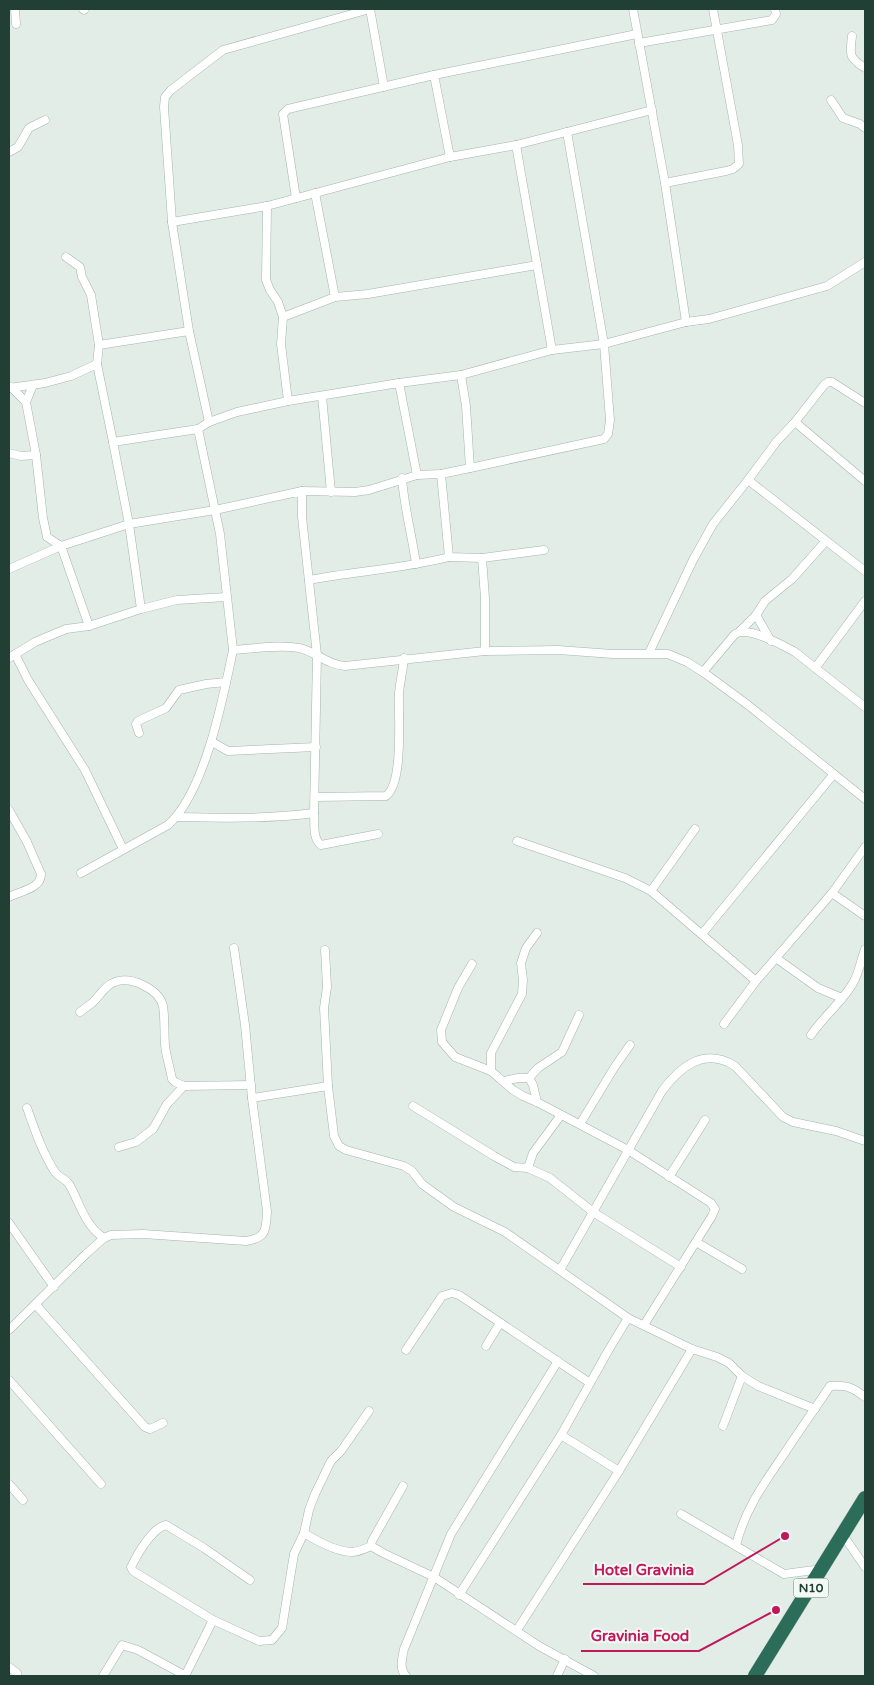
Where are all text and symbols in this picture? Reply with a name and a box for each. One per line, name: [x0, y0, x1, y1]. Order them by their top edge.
callout: Hotel Gravinia: [583, 1554, 704, 1584]
text: Hotel Gravinia: [594, 1561, 694, 1579]
road number: N10: [794, 1579, 828, 1598]
callout: Gravinia Food: [581, 1621, 699, 1651]
text: Gravinia Food: [591, 1627, 689, 1645]

